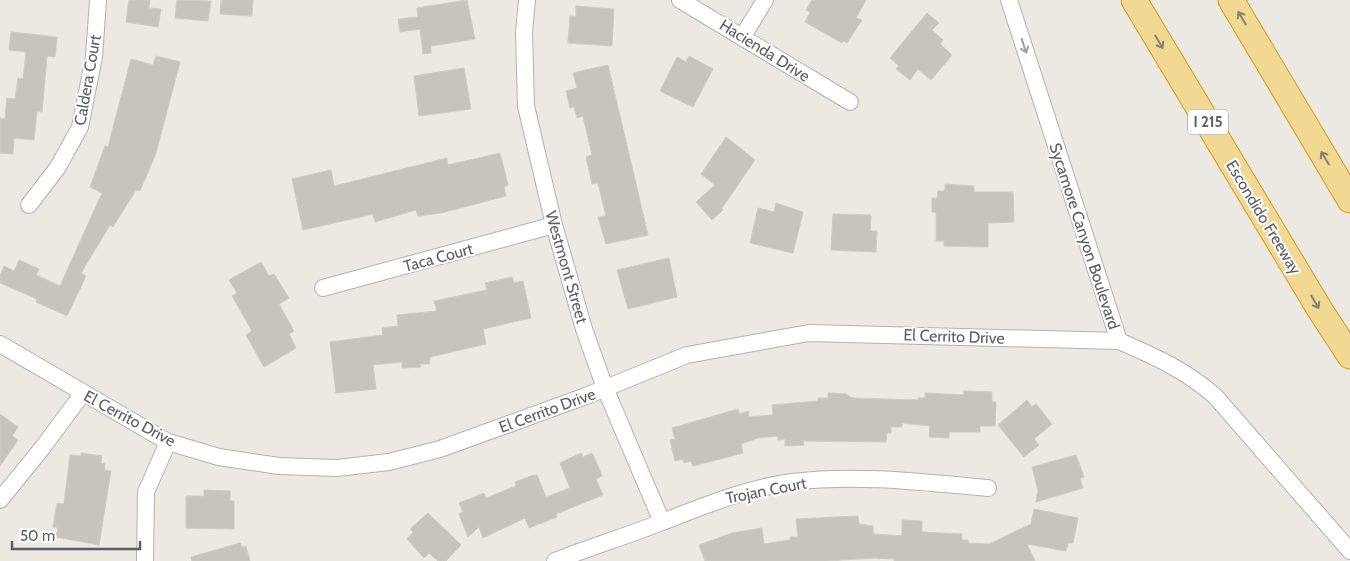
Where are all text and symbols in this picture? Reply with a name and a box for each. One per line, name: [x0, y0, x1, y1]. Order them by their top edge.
one-way arrow: [1236, 12, 1246, 26]
street label: Hacienda Drive: [716, 15, 813, 86]
street label: Caldera Court: [70, 33, 105, 127]
one-way arrow: [1155, 34, 1165, 48]
one-way arrow: [1020, 38, 1029, 54]
road number: I 215: [1188, 110, 1228, 134]
street label: Sycamore Canyon Boulevard: [1045, 141, 1124, 332]
one-way arrow: [1320, 150, 1330, 165]
street label: Escondido Freeway: [1222, 157, 1305, 278]
street label: Westmont Street: [541, 209, 592, 326]
street label: Taca Court: [401, 239, 475, 276]
one-way arrow: [1310, 294, 1320, 308]
street label: El Cerrito Drive: [903, 325, 1005, 348]
street label: El Cerrito Drive: [496, 384, 598, 437]
street label: El Cerrito Drive: [81, 386, 179, 451]
street label: Trojan Court: [724, 473, 809, 508]
scale bar: [12, 518, 140, 550]
text: 50 m: [20, 527, 55, 545]

